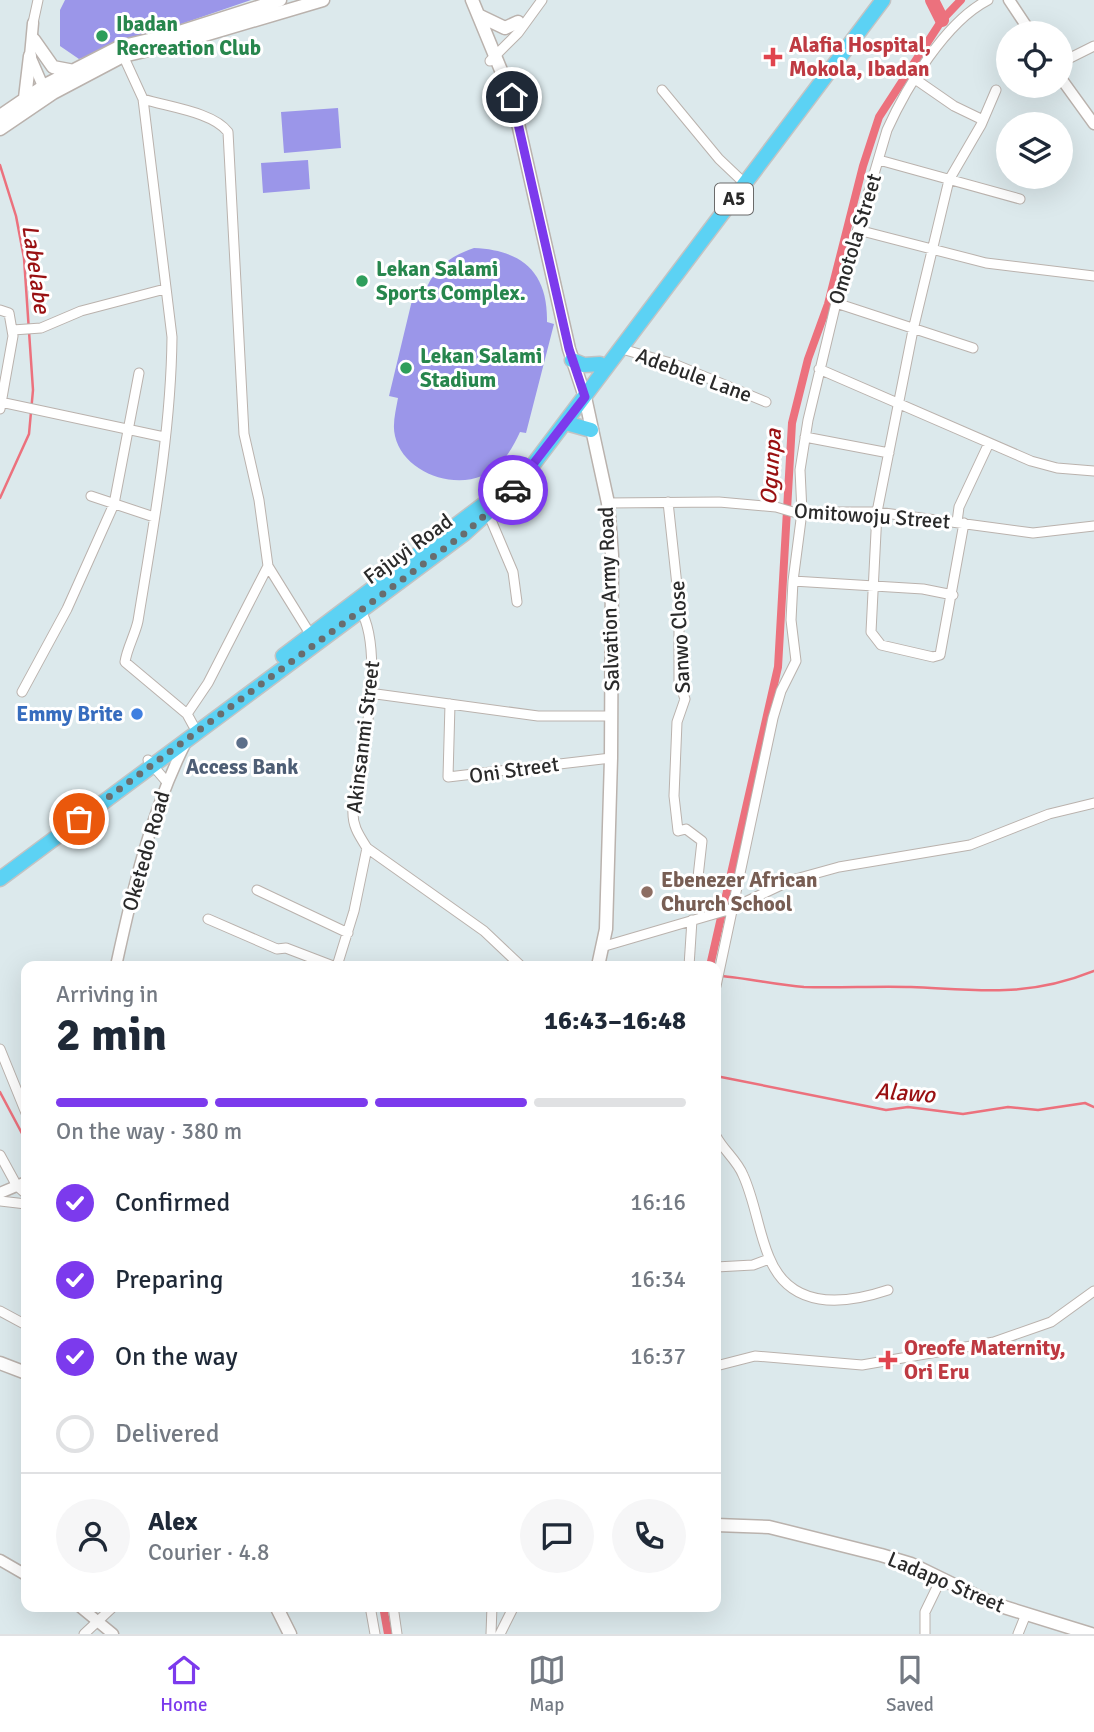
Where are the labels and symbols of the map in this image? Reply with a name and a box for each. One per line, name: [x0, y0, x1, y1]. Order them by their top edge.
place label: Ibadan Recreation Club: [116, 11, 261, 61]
marker: Ibadan Recreation Club: [94, 28, 110, 44]
place label: Alafia Hospital, Mokola, Ibadan: [789, 32, 931, 82]
marker: Alafia Hospital, Mokola, Ibadan: [763, 47, 783, 67]
pin: [482, 67, 542, 127]
street label: Omotola Street: [823, 170, 887, 308]
road number: A5: [715, 183, 753, 214]
water label: Labelabe: [15, 223, 57, 317]
place label: Lekan Salami Sports Complex.: [376, 256, 526, 306]
marker: Lekan Salami Sports Complex.: [354, 273, 370, 289]
street label: Adebule Lane: [633, 342, 755, 408]
place label: Lekan Salami Stadium: [420, 343, 542, 393]
marker: Lekan Salami Stadium: [398, 360, 414, 376]
water label: Ogunpa: [754, 427, 788, 506]
courier: [478, 455, 548, 525]
street label: Omitowoju Street: [793, 498, 951, 534]
street label: Salvation Army Road: [593, 506, 625, 692]
street label: Fajuyi Road: [358, 508, 458, 590]
street label: Sanwo Close: [664, 580, 696, 694]
street label: Akinsanmi Street: [341, 659, 385, 815]
place label: Emmy Brite: [16, 701, 123, 727]
marker: Emmy Brite: [129, 706, 145, 722]
marker: Access Bank: [234, 735, 250, 751]
street label: Oni Street: [467, 751, 561, 789]
place label: Access Bank: [186, 754, 298, 780]
street label: Oketedo Road: [116, 788, 176, 914]
pin: [49, 789, 109, 849]
place label: Ebenezer African Church School: [661, 867, 818, 917]
marker: Ebenezer African Church School: [639, 884, 655, 900]
water label: Alawo: [874, 1076, 937, 1110]
place label: Oreofe Maternity, Ori Eru: [904, 1335, 1066, 1385]
marker: Oreofe Maternity, Ori Eru: [878, 1350, 898, 1370]
street label: Ladapo Street: [884, 1546, 1008, 1618]

